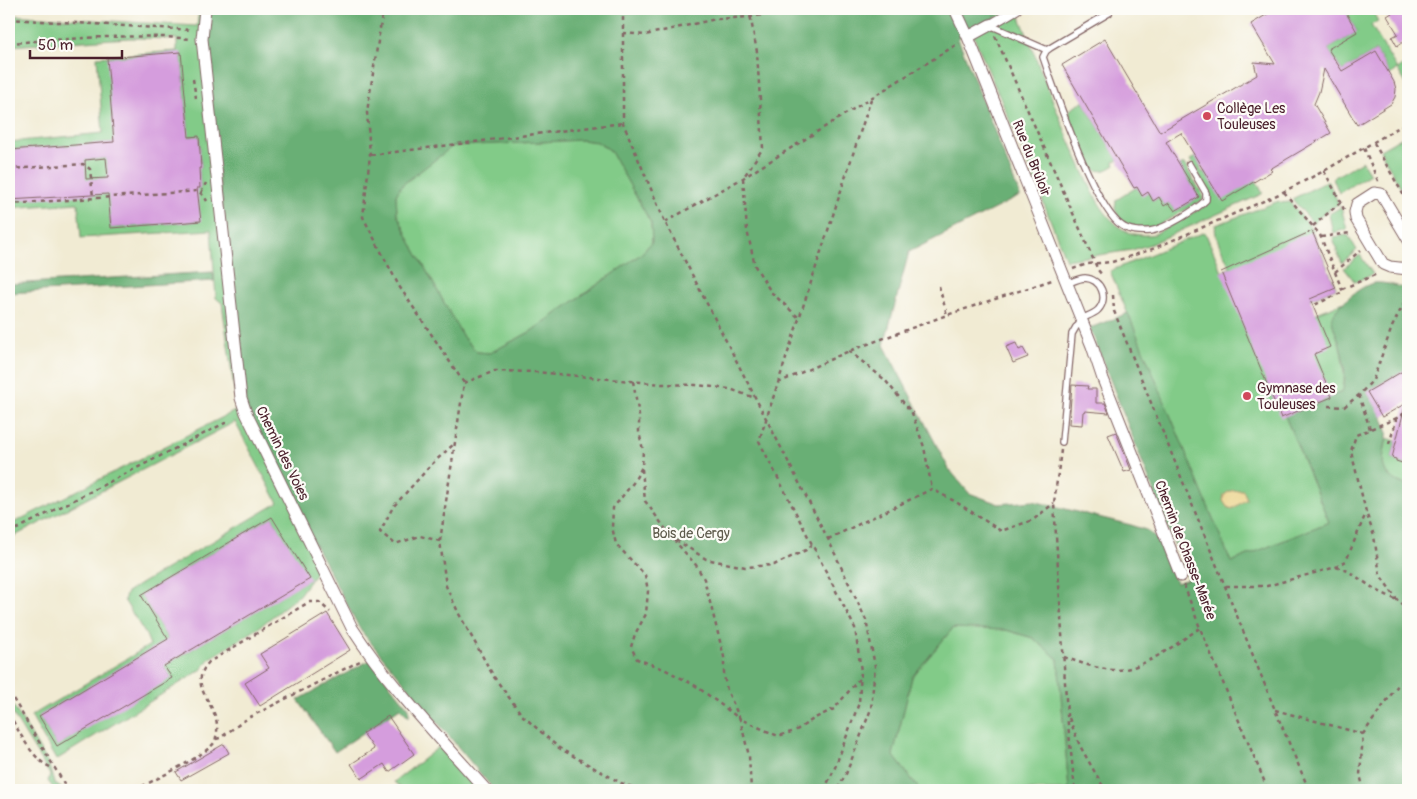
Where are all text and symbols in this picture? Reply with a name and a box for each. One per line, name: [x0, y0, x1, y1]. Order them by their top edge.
scale bar: [30, 28, 122, 60]
text: 50 m: [38, 36, 73, 55]
place label: Collège Les Touleuses: [1217, 100, 1286, 133]
marker: Collège Les Touleuses: [1201, 110, 1213, 122]
street label: Rue du Brûloir: [1009, 118, 1055, 199]
place label: Gymnase des Touleuses: [1257, 380, 1336, 413]
marker: Gymnase des Touleuses: [1241, 390, 1253, 402]
street label: Chemin des Voies: [252, 403, 313, 504]
street label: Chemin de Chasse-Marée: [1151, 478, 1220, 622]
park label: Bois de Cergy: [652, 525, 730, 542]

